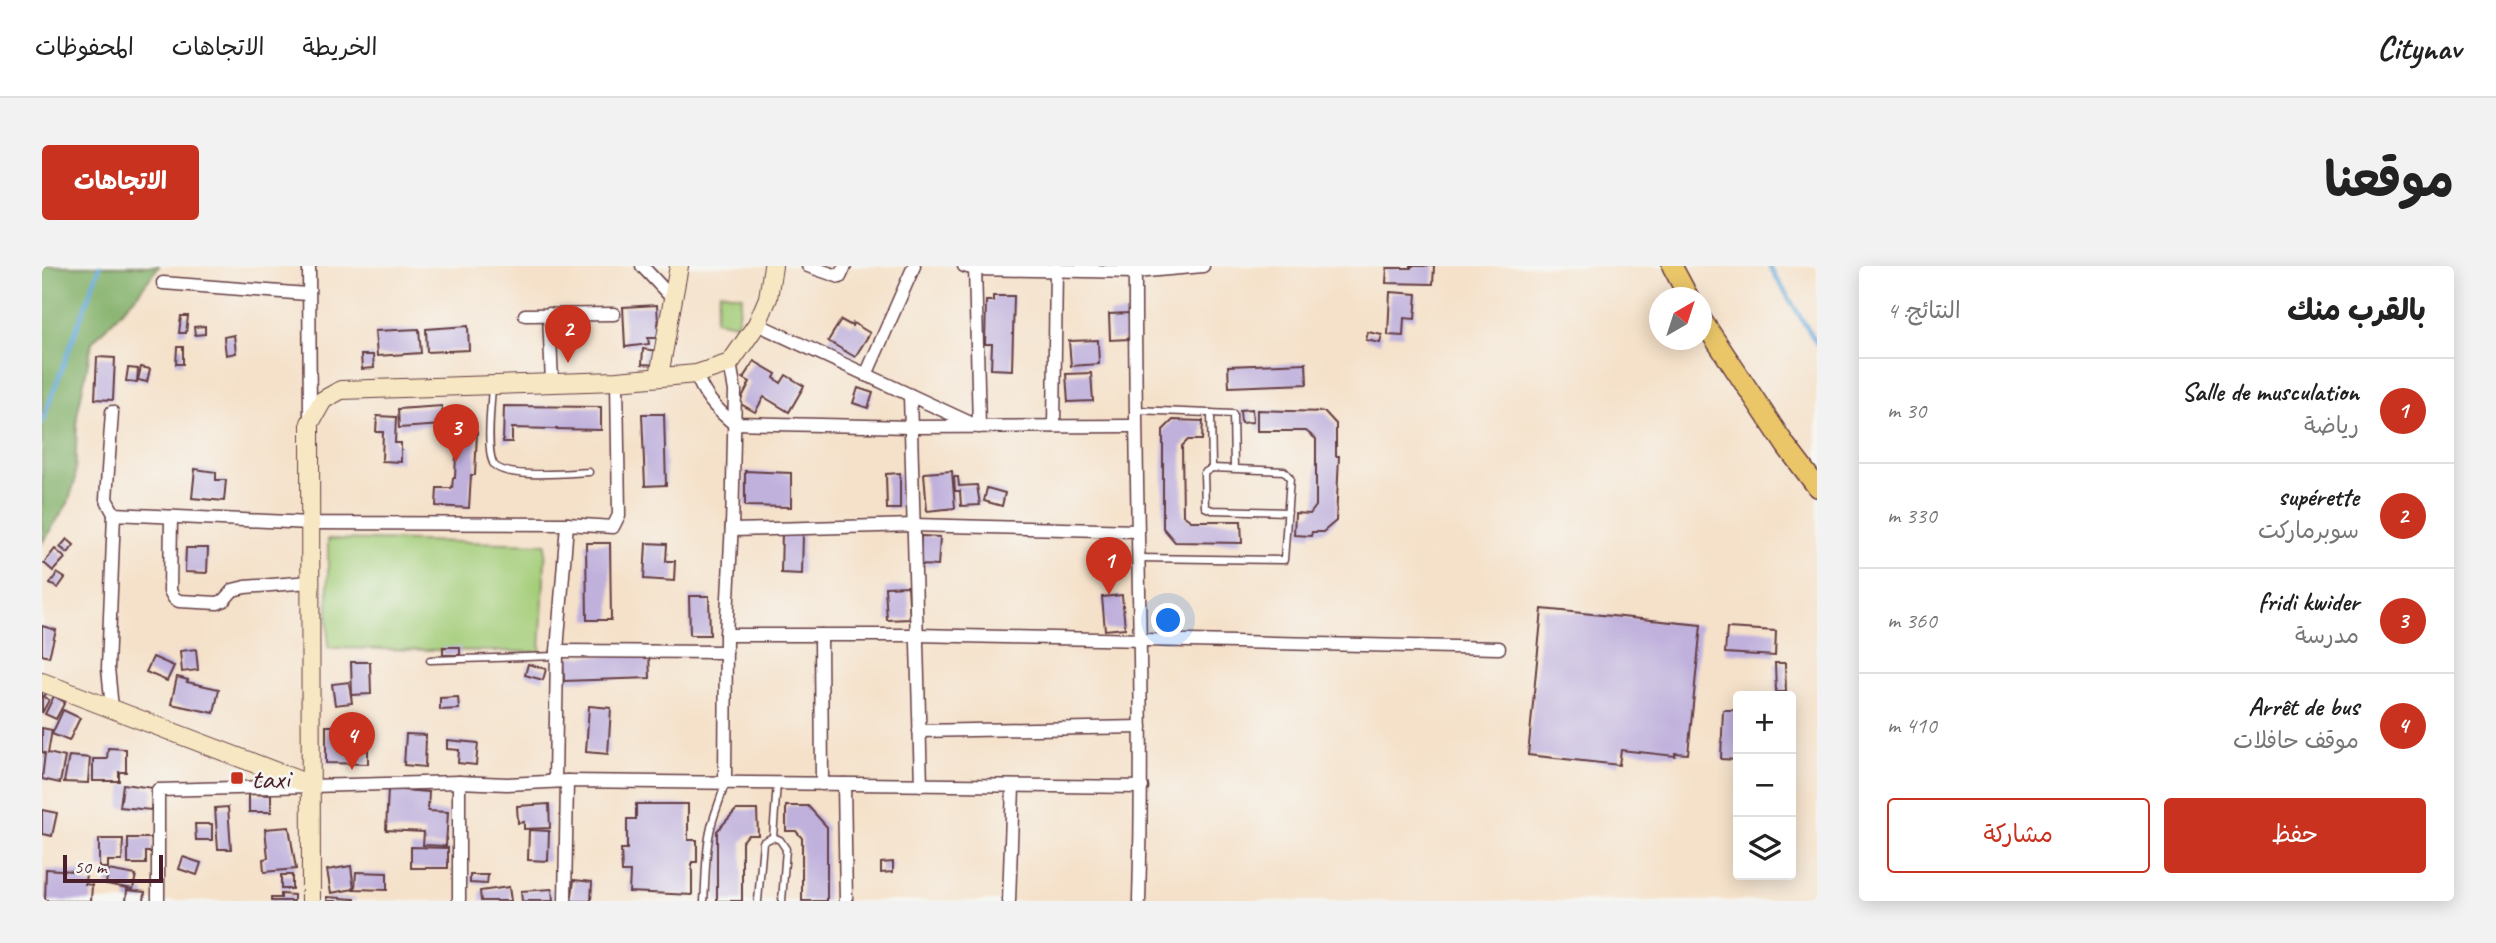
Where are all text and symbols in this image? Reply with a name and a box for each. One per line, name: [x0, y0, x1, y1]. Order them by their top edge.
text: Citynav: [2377, 27, 2461, 69]
text: المحفوظات: [35, 32, 134, 62]
text: الاتجاهات: [172, 32, 265, 62]
text: الخريطة: [303, 32, 377, 62]
button: الاتجاهات: [42, 145, 199, 220]
text: موقعنا: [2324, 149, 2454, 211]
north arrow: [1649, 287, 1712, 350]
text: بالقرب منك: [2287, 291, 2426, 329]
text: النتائج: 4: [1887, 296, 1961, 325]
pin: 2: [545, 305, 591, 363]
text: Salle de musculation: [2181, 375, 2359, 408]
text: 30 m: [1887, 396, 1926, 425]
text: 1: [2398, 396, 2408, 425]
pin: 3: [433, 404, 479, 462]
text: رياضة: [2304, 411, 2359, 440]
text: supérette: [2278, 480, 2359, 513]
text: 330 m: [1887, 501, 1937, 530]
text: 2: [2398, 501, 2408, 530]
text: سوبرماركت: [2258, 516, 2359, 545]
pin: 1: [1086, 537, 1132, 595]
text: fridi kwider: [2258, 585, 2359, 618]
your location: [1151, 603, 1185, 637]
text: 360 m: [1887, 606, 1937, 635]
text: 3: [2398, 606, 2408, 635]
text: مدرسة: [2295, 621, 2359, 650]
text: Arrêt de bus: [2248, 690, 2359, 723]
map controls: [1733, 691, 1796, 880]
button: +: [1733, 691, 1796, 754]
text: 410 m: [1887, 711, 1937, 740]
text: 4: [2398, 711, 2408, 740]
pin: 4: [329, 712, 375, 770]
text: موقف حافلات: [2233, 726, 2359, 755]
button: −: [1733, 754, 1796, 817]
place label: taxi: [251, 759, 293, 797]
marker: taxi: [229, 770, 245, 786]
button: مشاركة: [1887, 798, 2150, 873]
button: حفظ: [2164, 798, 2426, 873]
button: layers: [1733, 817, 1796, 880]
scale bar: [63, 852, 163, 884]
text: 50 m: [74, 855, 106, 879]

